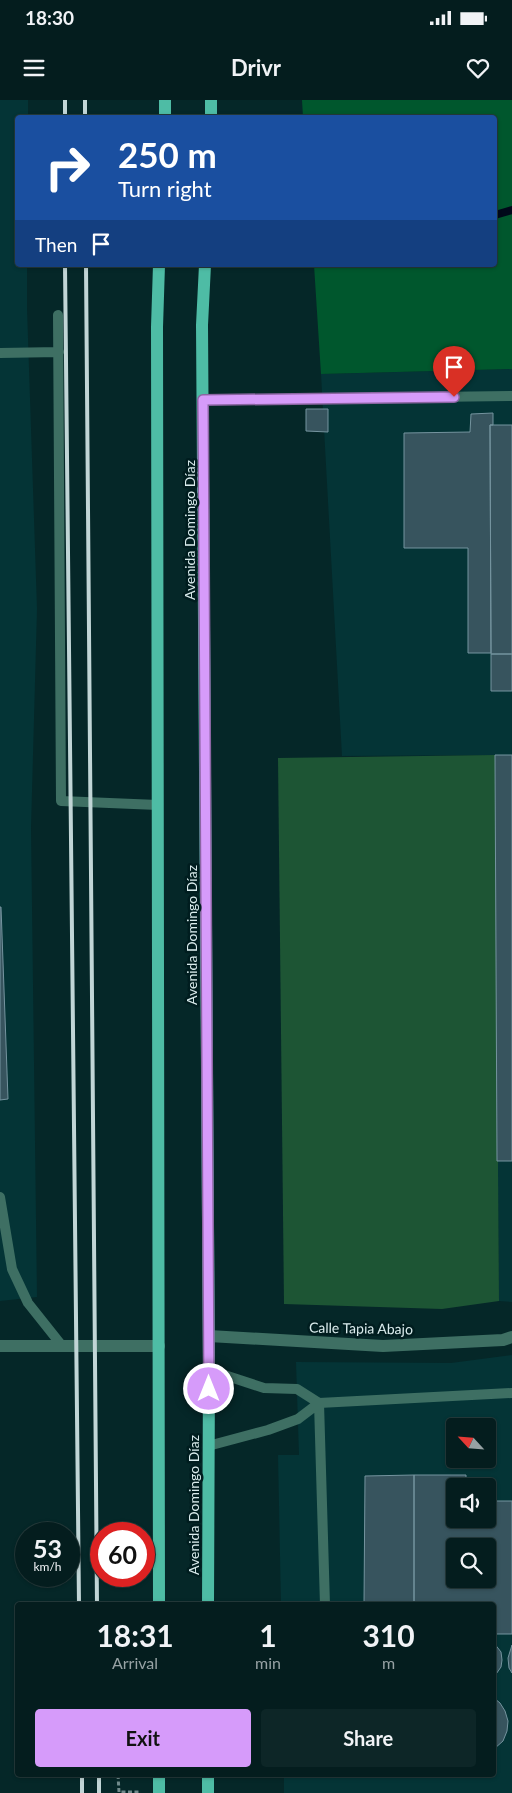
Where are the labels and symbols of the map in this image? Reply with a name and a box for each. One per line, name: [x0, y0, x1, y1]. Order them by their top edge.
pin: [433, 346, 475, 397]
street label: Avenida Domingo Díaz: [181, 460, 198, 600]
street label: Avenida Domingo Díaz: [183, 865, 200, 1005]
street label: Calle Tapia Abajo: [309, 1319, 413, 1337]
position arrow: [182, 1362, 234, 1414]
north arrow: [446, 1418, 496, 1468]
street label: Avenida Domingo Díaz: [185, 1435, 202, 1575]
speed limit sign: 60: [90, 1522, 155, 1587]

